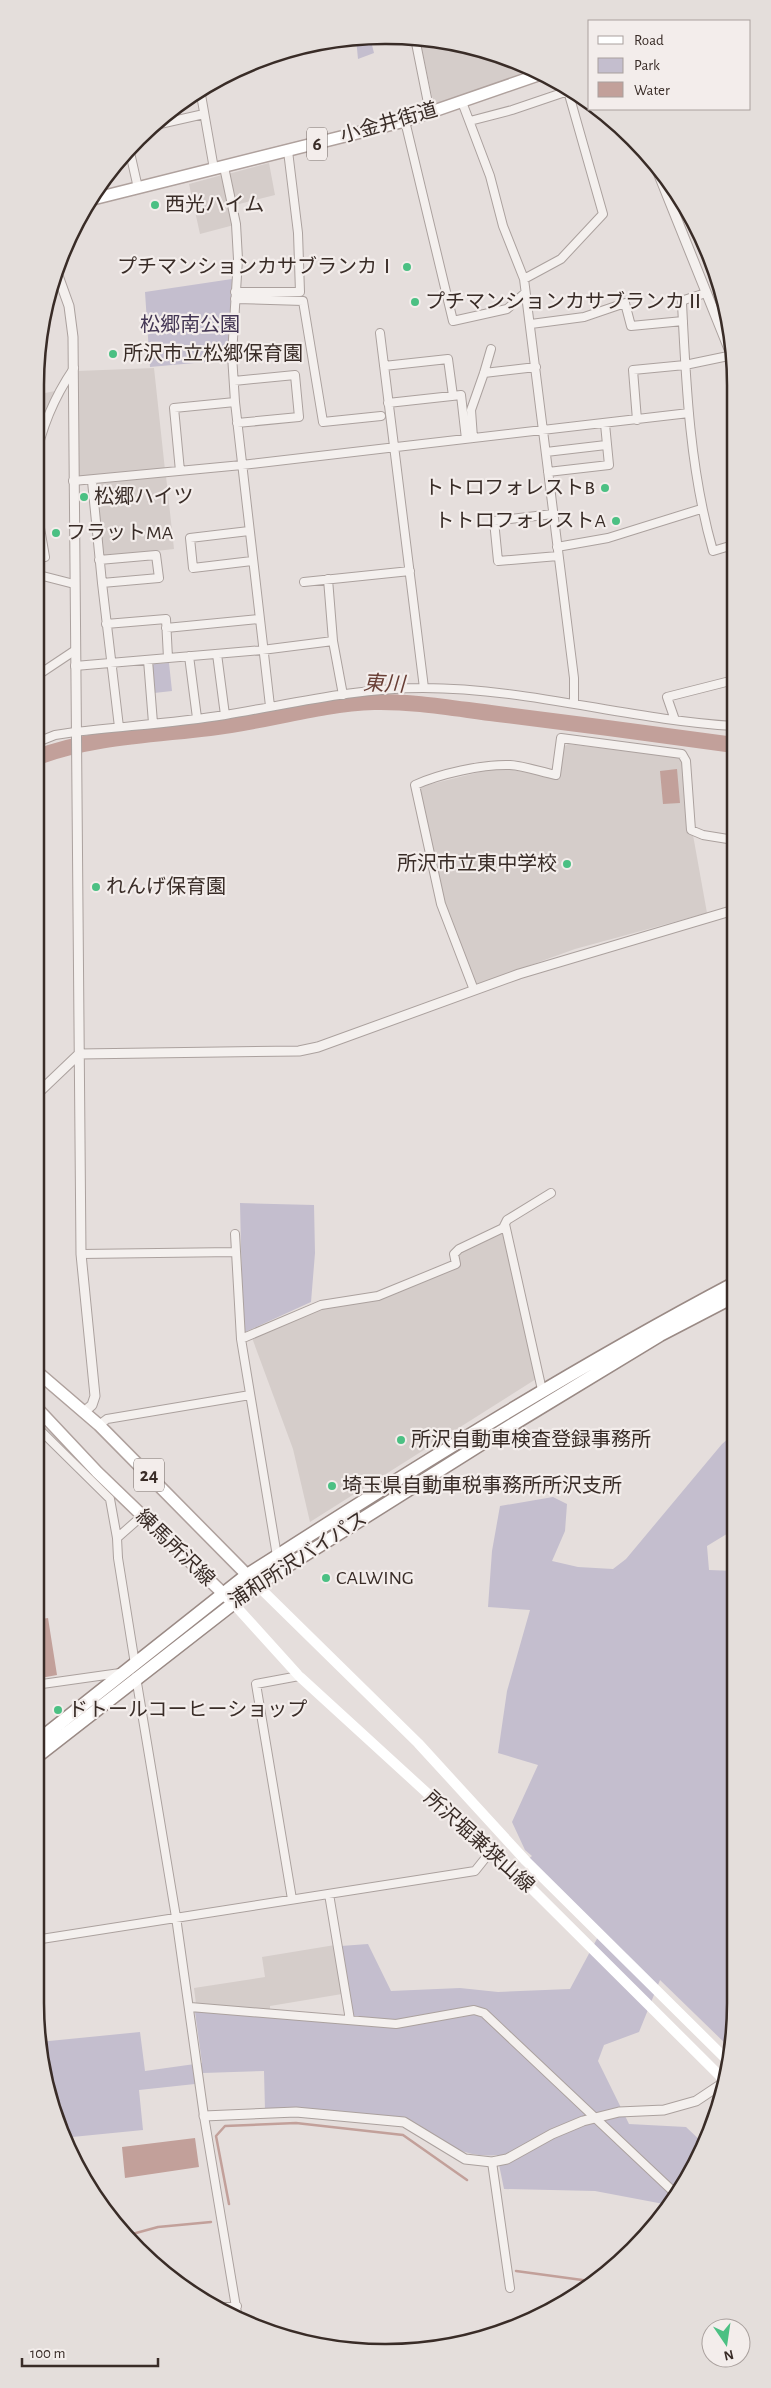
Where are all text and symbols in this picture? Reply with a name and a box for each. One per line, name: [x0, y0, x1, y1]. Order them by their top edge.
legend: [588, 20, 751, 110]
text: Road: [634, 33, 664, 48]
text: Park: [634, 58, 660, 73]
text: Water: [634, 83, 670, 98]
street label: 小金井街道: [338, 99, 440, 146]
road number: 6: [307, 128, 327, 160]
place label: 西光ハイム: [165, 194, 264, 215]
marker: 西光ハイム: [149, 199, 161, 211]
place label: プチマンションカサブランカⅠ: [117, 255, 397, 277]
marker: プチマンションカサブランカⅠ: [401, 261, 413, 273]
place label: プチマンションカサブランカⅡ: [425, 290, 705, 312]
marker: プチマンションカサブランカⅡ: [409, 296, 421, 308]
park label: 松郷南公園: [140, 314, 240, 335]
place label: 所沢市立松郷保育園: [123, 343, 303, 364]
marker: 所沢市立松郷保育園: [107, 348, 119, 360]
place label: トトロフォレストB: [424, 478, 595, 498]
marker: トトロフォレストB: [599, 482, 611, 494]
place label: 松郷ハイツ: [94, 486, 194, 507]
marker: 松郷ハイツ: [78, 491, 90, 503]
place label: トトロフォレストA: [434, 511, 606, 531]
marker: トトロフォレストA: [610, 515, 622, 527]
place label: フラットMA: [66, 523, 174, 543]
marker: フラットMA: [50, 527, 62, 539]
water label: 東川: [363, 672, 407, 695]
place label: 所沢市立東中学校: [397, 853, 557, 874]
marker: 所沢市立東中学校: [561, 858, 573, 870]
place label: れんげ保育園: [106, 876, 226, 897]
marker: れんげ保育園: [90, 881, 102, 893]
place label: 所沢自動車検査登録事務所: [411, 1428, 651, 1450]
marker: 所沢自動車検査登録事務所: [395, 1434, 407, 1446]
road number: 24: [134, 1458, 164, 1492]
place label: 埼玉県自動車税事務所所沢支所: [342, 1474, 622, 1496]
marker: 埼玉県自動車税事務所所沢支所: [326, 1480, 338, 1492]
street label: 練馬所沢線: [132, 1505, 219, 1590]
street label: 浦和所沢バイパス: [225, 1507, 370, 1612]
place label: CALWING: [336, 1568, 414, 1588]
marker: CALWING: [320, 1572, 332, 1584]
place label: ドトールコーヒーショップ: [68, 1699, 307, 1720]
marker: ドトールコーヒーショップ: [52, 1704, 64, 1716]
street label: 所沢堀兼狭山線: [420, 1786, 539, 1896]
north arrow: [701, 2318, 751, 2368]
scale bar: [22, 2336, 159, 2368]
text: 100 m: [30, 2346, 65, 2361]
text: N: [722, 2347, 735, 2363]

